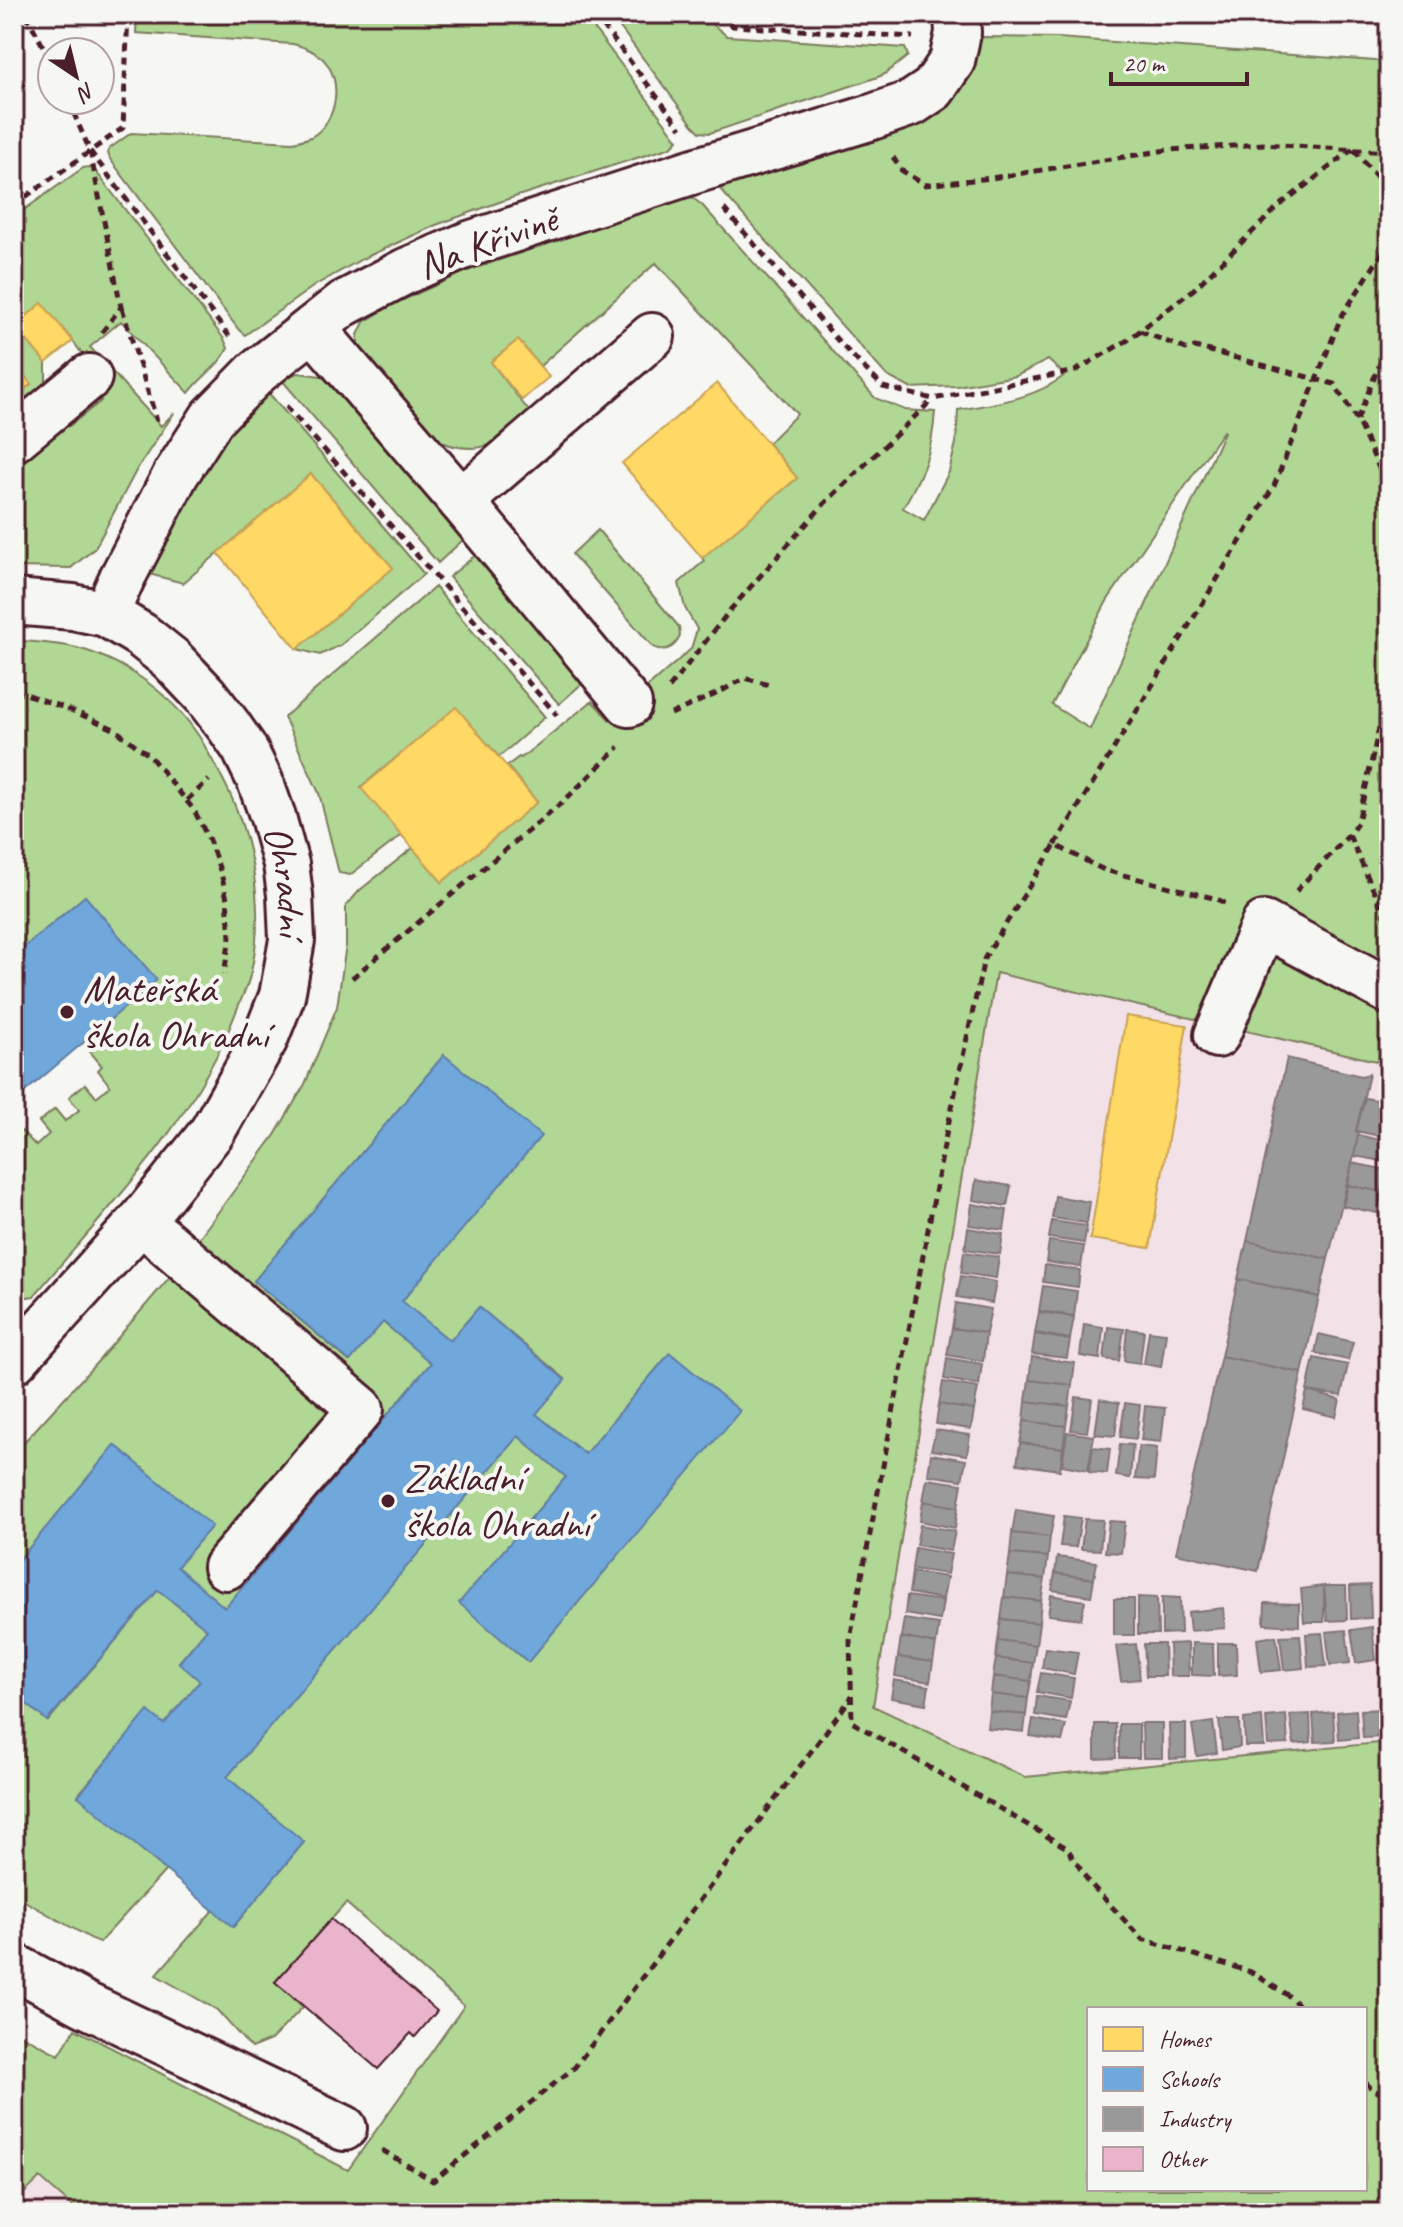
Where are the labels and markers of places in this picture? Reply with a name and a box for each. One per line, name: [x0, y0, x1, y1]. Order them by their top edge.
place label: Mateřská škola Ohradní: [83, 964, 276, 1060]
marker: Mateřská škola Ohradní: [58, 1003, 76, 1021]
place label: Základní škola Ohradní: [404, 1453, 597, 1549]
marker: Základní škola Ohradní: [379, 1492, 397, 1510]

